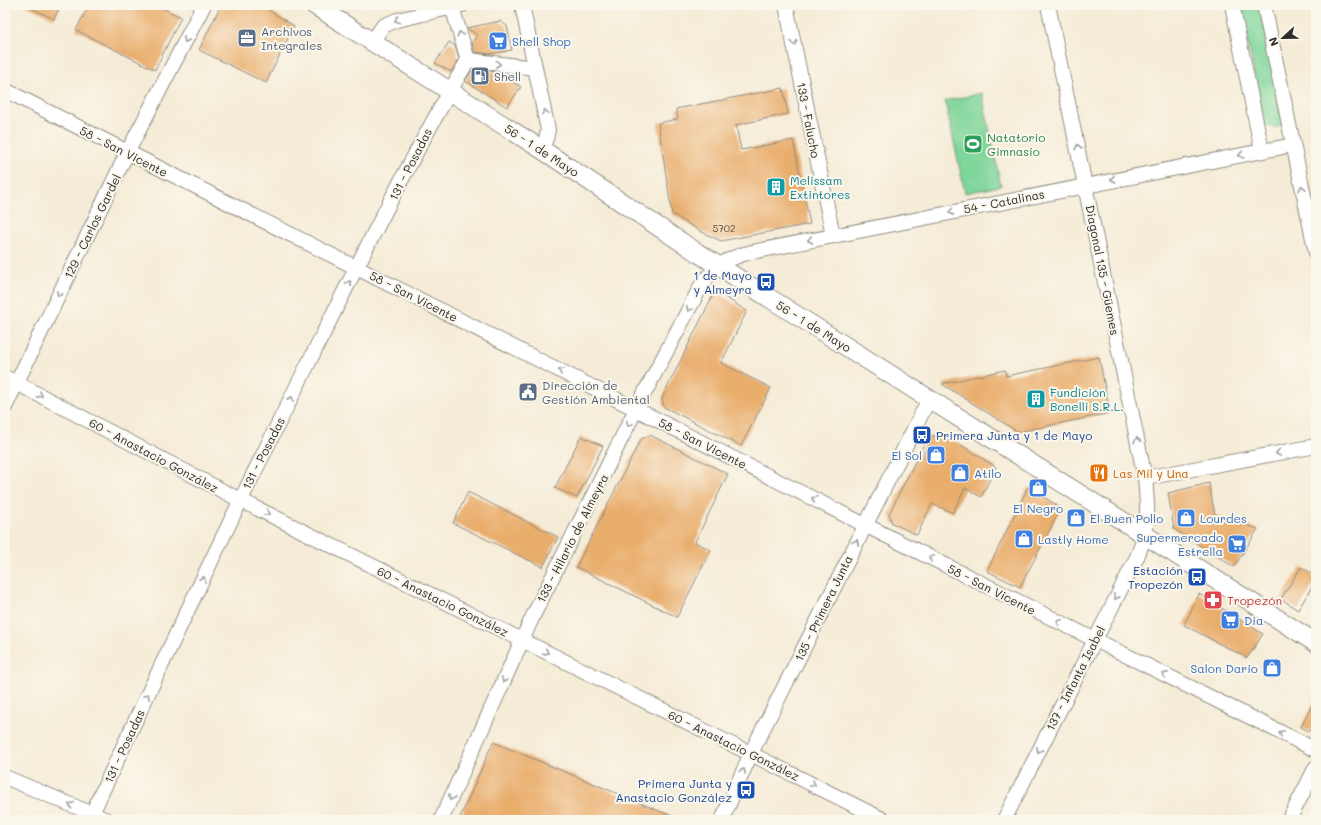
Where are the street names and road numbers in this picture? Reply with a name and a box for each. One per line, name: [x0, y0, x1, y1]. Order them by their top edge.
street label: 133 - Falucho: [794, 81, 824, 159]
street label: 56 - 1 de Mayo: [502, 120, 582, 180]
street label: 58 - San Vicente: [77, 122, 171, 180]
street label: 131 - Posadas: [385, 125, 435, 203]
street label: 129 - Carlos Gardel: [60, 171, 124, 281]
street label: 54 - Catalinas: [962, 185, 1046, 217]
street label: Diagonal 135 - Güemes: [1083, 204, 1124, 337]
street label: 58 - San Vicente: [367, 267, 461, 325]
street label: 56 - 1 de Mayo: [774, 297, 854, 355]
street label: 60 - Anastacio González: [87, 414, 222, 496]
street label: 131 - Posadas: [238, 414, 288, 492]
street label: 58 - San Vicente: [656, 414, 750, 472]
street label: 133 - Hilario de Almeyra: [533, 471, 611, 605]
street label: 135 - Primera Junta: [790, 552, 856, 664]
street label: 58 - San Vicente: [945, 560, 1039, 618]
street label: 60 - Anastacio González: [375, 562, 512, 640]
street label: 137 - Infanta Isabel: [1042, 623, 1108, 733]
street label: 60 - Anastacio González: [666, 706, 803, 784]
street label: 131 - Posadas: [100, 707, 148, 785]

